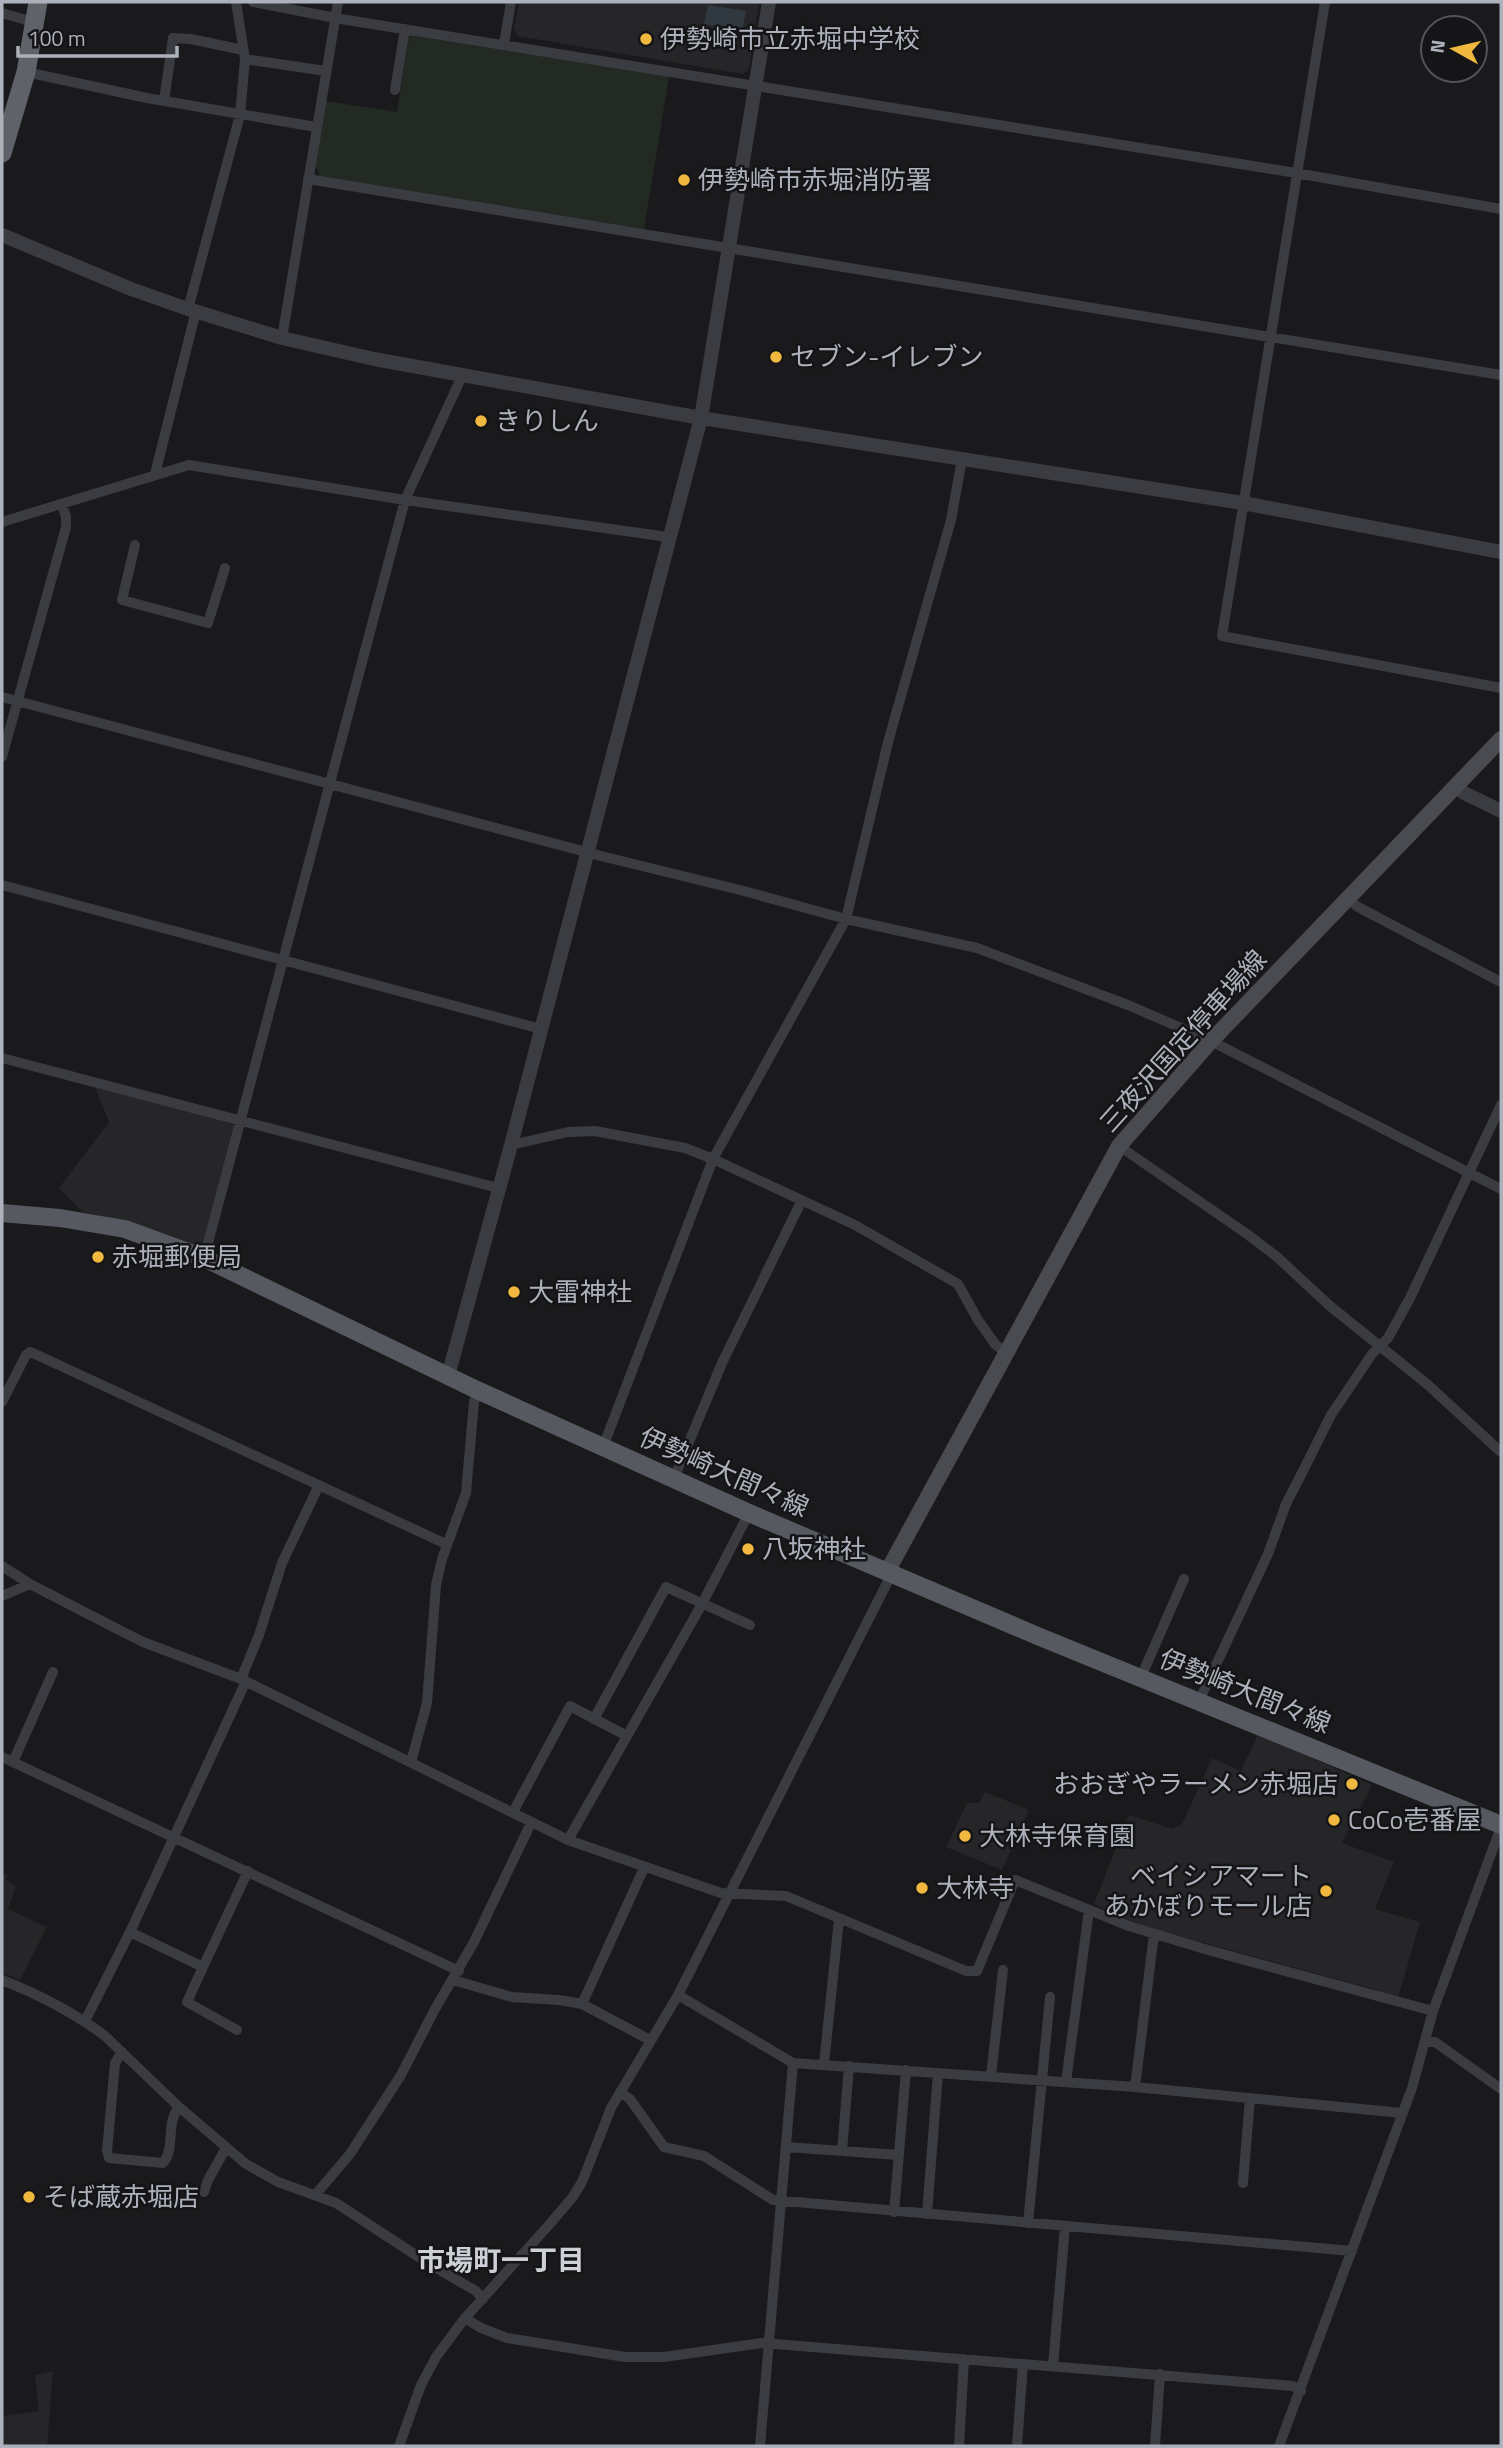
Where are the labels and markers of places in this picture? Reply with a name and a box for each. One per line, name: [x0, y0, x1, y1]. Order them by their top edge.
place label: 伊勢崎市立赤堀中学校: [660, 19, 920, 58]
marker: 伊勢崎市立赤堀中学校: [638, 31, 654, 47]
place label: 伊勢崎市赤堀消防署: [698, 160, 932, 199]
marker: 伊勢崎市赤堀消防署: [676, 172, 692, 188]
place label: セブン-イレブン: [790, 337, 983, 376]
marker: セブン-イレブン: [768, 349, 784, 365]
place label: きりしん: [495, 401, 599, 440]
marker: きりしん: [473, 413, 489, 429]
place label: 赤堀郵便局: [112, 1237, 242, 1276]
marker: 赤堀郵便局: [90, 1249, 106, 1265]
place label: 大雷神社: [528, 1272, 632, 1311]
marker: 大雷神社: [506, 1284, 522, 1300]
place label: 八坂神社: [762, 1529, 866, 1568]
marker: 八坂神社: [740, 1541, 756, 1557]
place label: おおぎやラーメン赤堀店: [1053, 1764, 1338, 1803]
marker: おおぎやラーメン赤堀店: [1344, 1776, 1360, 1792]
place label: CoCo壱番屋: [1348, 1800, 1481, 1839]
marker: CoCo壱番屋: [1326, 1812, 1342, 1828]
place label: 大林寺保育園: [979, 1816, 1135, 1855]
marker: 大林寺保育園: [957, 1828, 973, 1844]
place label: ベイシアマート あかぼりモール店: [1104, 1856, 1312, 1925]
place label: 大林寺: [936, 1868, 1014, 1907]
marker: 大林寺: [914, 1880, 930, 1896]
marker: ベイシアマート あかぼりモール店: [1318, 1883, 1334, 1899]
place label: そば蔵赤堀店: [43, 2177, 199, 2216]
marker: そば蔵赤堀店: [21, 2189, 37, 2205]

